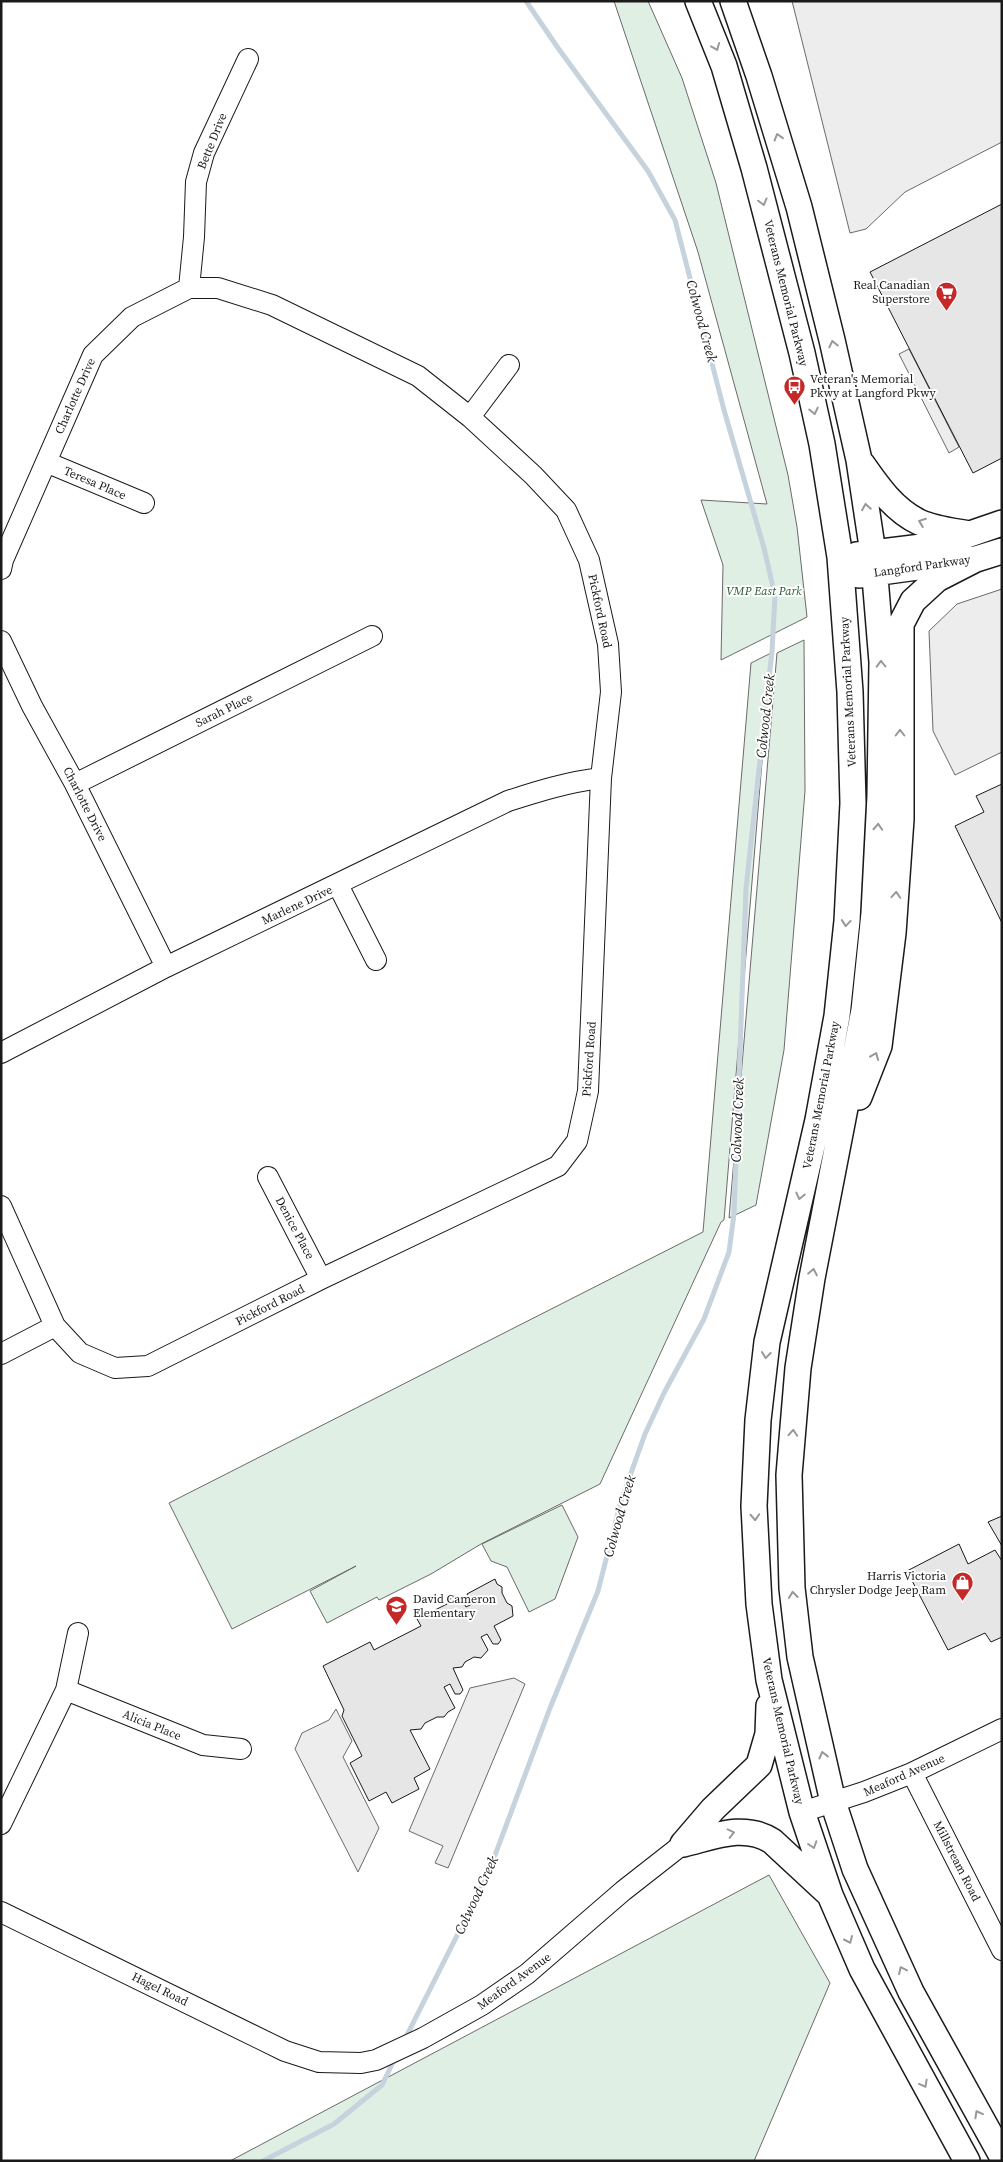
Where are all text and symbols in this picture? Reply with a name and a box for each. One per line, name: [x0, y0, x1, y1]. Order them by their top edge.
one-way arrow: [710, 42, 720, 50]
street label: Bette Drive: [193, 110, 231, 172]
one-way arrow: [773, 133, 783, 141]
one-way arrow: [757, 197, 768, 206]
street label: Veterans Memorial Parkway: [760, 218, 812, 369]
place label: Real Canadian Superstore: [853, 277, 930, 307]
water label: Colwood Creek: [681, 278, 723, 365]
supermarket icon: Real Canadian Superstore: [934, 280, 958, 311]
one-way arrow: [828, 340, 839, 349]
street label: Charlotte Drive: [51, 355, 99, 437]
place label: Veteran's Memorial Pkwy at Langford Pkwy: [810, 371, 936, 401]
bus stop icon: Veteran's Memorial Pkwy at Langford Pkwy: [782, 374, 806, 405]
one-way arrow: [809, 406, 819, 415]
street label: Teresa Place: [61, 463, 129, 503]
one-way arrow: [862, 502, 872, 511]
one-way arrow: [918, 518, 927, 528]
street label: Langford Parkway: [873, 551, 972, 581]
street label: Pickford Road: [584, 572, 616, 650]
park label: VMP East Park: [726, 583, 802, 599]
street label: Veterans Memorial Parkway: [836, 616, 860, 768]
one-way arrow: [876, 660, 887, 668]
water label: Colwood Creek: [751, 673, 779, 759]
street label: Sarah Place: [193, 689, 255, 731]
one-way arrow: [895, 729, 906, 737]
street label: Charlotte Drive: [59, 764, 111, 844]
one-way arrow: [873, 822, 884, 830]
street label: Marlene Drive: [259, 882, 335, 928]
one-way arrow: [890, 891, 901, 899]
one-way arrow: [841, 919, 852, 927]
street label: Veterans Memorial Parkway: [799, 1019, 843, 1170]
street label: Pickford Road: [578, 1021, 600, 1097]
one-way arrow: [869, 1052, 879, 1061]
water label: Colwood Creek: [726, 1077, 748, 1163]
one-way arrow: [795, 1192, 806, 1201]
street label: Denice Place: [272, 1194, 318, 1262]
one-way arrow: [808, 1267, 818, 1276]
street label: Pickford Road: [233, 1281, 307, 1329]
one-way arrow: [761, 1351, 772, 1359]
one-way arrow: [787, 1428, 798, 1436]
water label: Colwood Creek: [598, 1472, 640, 1559]
one-way arrow: [749, 1513, 760, 1521]
place label: Harris Victoria Chrysler Dodge Jeep Ram: [810, 1568, 947, 1598]
shop icon: Harris Victoria Chrysler Dodge Jeep Ram: [950, 1571, 974, 1602]
place label: David Cameron Elementary: [413, 1591, 496, 1621]
one-way arrow: [788, 1591, 799, 1599]
school or university icon: David Cameron Elementary: [385, 1594, 409, 1625]
street label: Veterans Memorial Parkway: [758, 1656, 808, 1807]
street label: Alicia Place: [120, 1706, 184, 1744]
one-way arrow: [818, 1750, 829, 1759]
street label: Meaford Avenue: [861, 1750, 947, 1800]
street label: Millstream Road: [930, 1818, 984, 1904]
one-way arrow: [726, 1828, 735, 1839]
one-way arrow: [807, 1841, 817, 1849]
water label: Colwood Creek: [449, 1852, 503, 1938]
one-way arrow: [843, 1935, 854, 1944]
street label: Meaford Avenue: [474, 1949, 554, 2013]
one-way arrow: [897, 1966, 908, 1975]
street label: Hagel Road: [129, 1968, 191, 2010]
one-way arrow: [918, 2079, 928, 2088]
one-way arrow: [974, 2110, 984, 2119]

